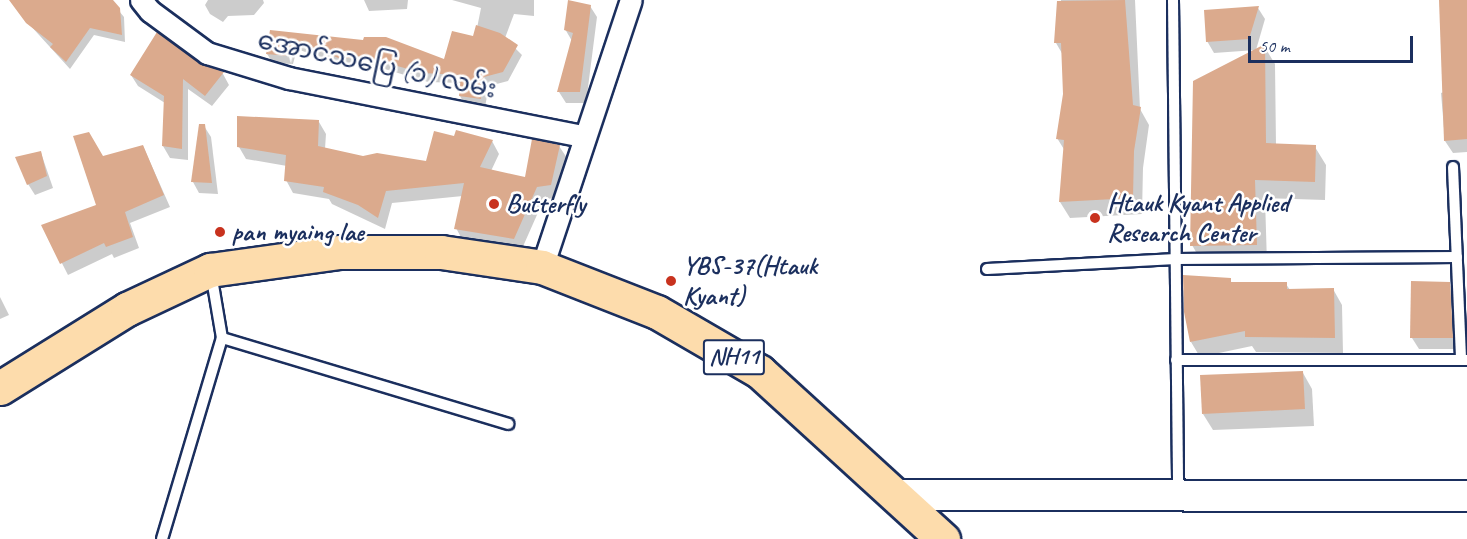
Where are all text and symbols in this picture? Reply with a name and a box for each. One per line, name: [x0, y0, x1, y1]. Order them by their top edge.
street label: အောင်သပြေ (၁) လမ်း: [255, 24, 499, 106]
scale bar: [1251, 24, 1416, 62]
text: 50 m: [1259, 35, 1290, 57]
place label: Htauk Kyant Applied Research Center: [1107, 187, 1290, 249]
place label: Butterfly: [506, 188, 585, 220]
marker: Butterfly: [487, 197, 501, 211]
marker: Htauk Kyant Applied Research Center: [1088, 211, 1102, 225]
place label: pan myaing lae: [232, 216, 365, 248]
marker: pan myaing lae: [213, 225, 227, 239]
place label: YBS-37(Htauk Kyant): [683, 250, 817, 312]
marker: YBS-37(Htauk Kyant): [664, 274, 678, 288]
road number: NH11: [702, 336, 766, 378]

